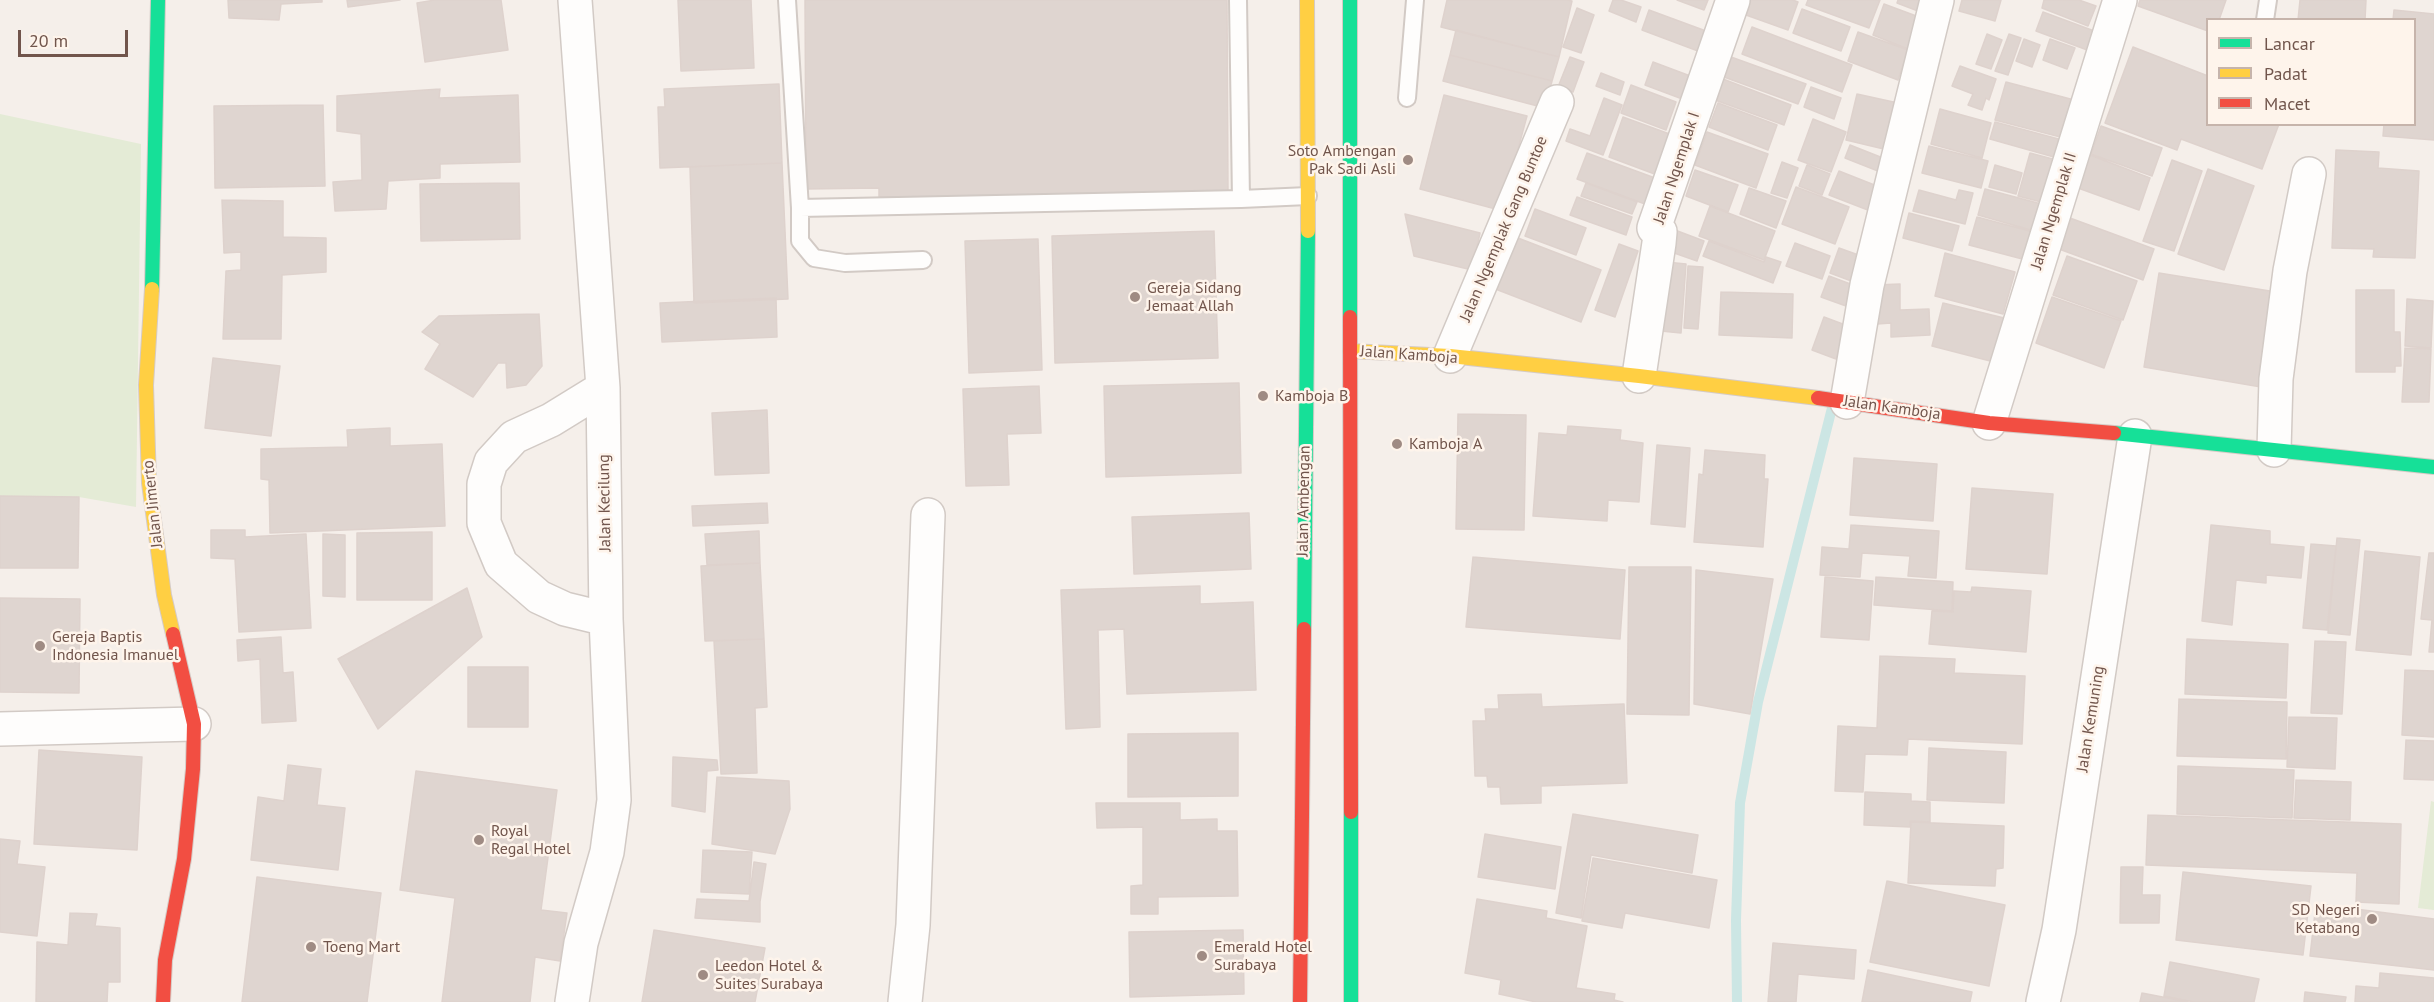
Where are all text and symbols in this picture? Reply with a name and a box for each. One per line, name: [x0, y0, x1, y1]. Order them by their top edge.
scale bar: [21, 18, 130, 56]
legend: [2206, 18, 2416, 126]
text: 20 m: [29, 29, 68, 52]
text: Lancar: [2264, 32, 2315, 55]
text: Padat: [2264, 62, 2307, 85]
text: Macet: [2264, 92, 2310, 115]
street label: Jalan Ngemplak I: [1650, 110, 1704, 226]
street label: Jalan Ngemplak Gang Buntoe: [1456, 133, 1552, 325]
place label: Soto Ambengan Pak Sadi Asli: [1288, 141, 1396, 179]
street label: Jalan Ngemplak II: [2027, 150, 2081, 272]
marker: Soto Ambengan Pak Sadi Asli: [1401, 153, 1415, 167]
place label: Gereja Sidang Jemaat Allah: [1147, 278, 1242, 316]
marker: Gereja Sidang Jemaat Allah: [1128, 290, 1142, 304]
street label: Jalan Kamboja: [1360, 342, 1458, 368]
place label: Kamboja B: [1275, 386, 1348, 406]
marker: Kamboja B: [1256, 389, 1270, 403]
street label: Jalan Kamboja: [1842, 392, 1942, 424]
place label: Kamboja A: [1409, 434, 1482, 454]
marker: Kamboja A: [1390, 437, 1404, 451]
street label: Jalan Ambengan: [1293, 445, 1315, 557]
street label: Jalan Kecilung: [595, 454, 615, 552]
street label: Jalan Jimerto: [139, 459, 167, 549]
place label: Gereja Baptis Indonesia Imanuel: [52, 627, 178, 665]
marker: Gereja Baptis Indonesia Imanuel: [33, 639, 47, 653]
street label: Jalan Kemuning: [2073, 664, 2109, 774]
place label: Royal Regal Hotel: [491, 821, 571, 859]
marker: Royal Regal Hotel: [472, 833, 486, 847]
place label: SD Negeri Ketabang: [2292, 900, 2360, 938]
marker: SD Negeri Ketabang: [2365, 912, 2379, 926]
place label: Toeng Mart: [323, 937, 400, 957]
place label: Emerald Hotel Surabaya: [1214, 937, 1312, 975]
marker: Toeng Mart: [304, 940, 318, 954]
marker: Emerald Hotel Surabaya: [1195, 949, 1209, 963]
place label: Leedon Hotel & Suites Surabaya: [715, 956, 823, 994]
marker: Leedon Hotel & Suites Surabaya: [696, 968, 710, 982]

